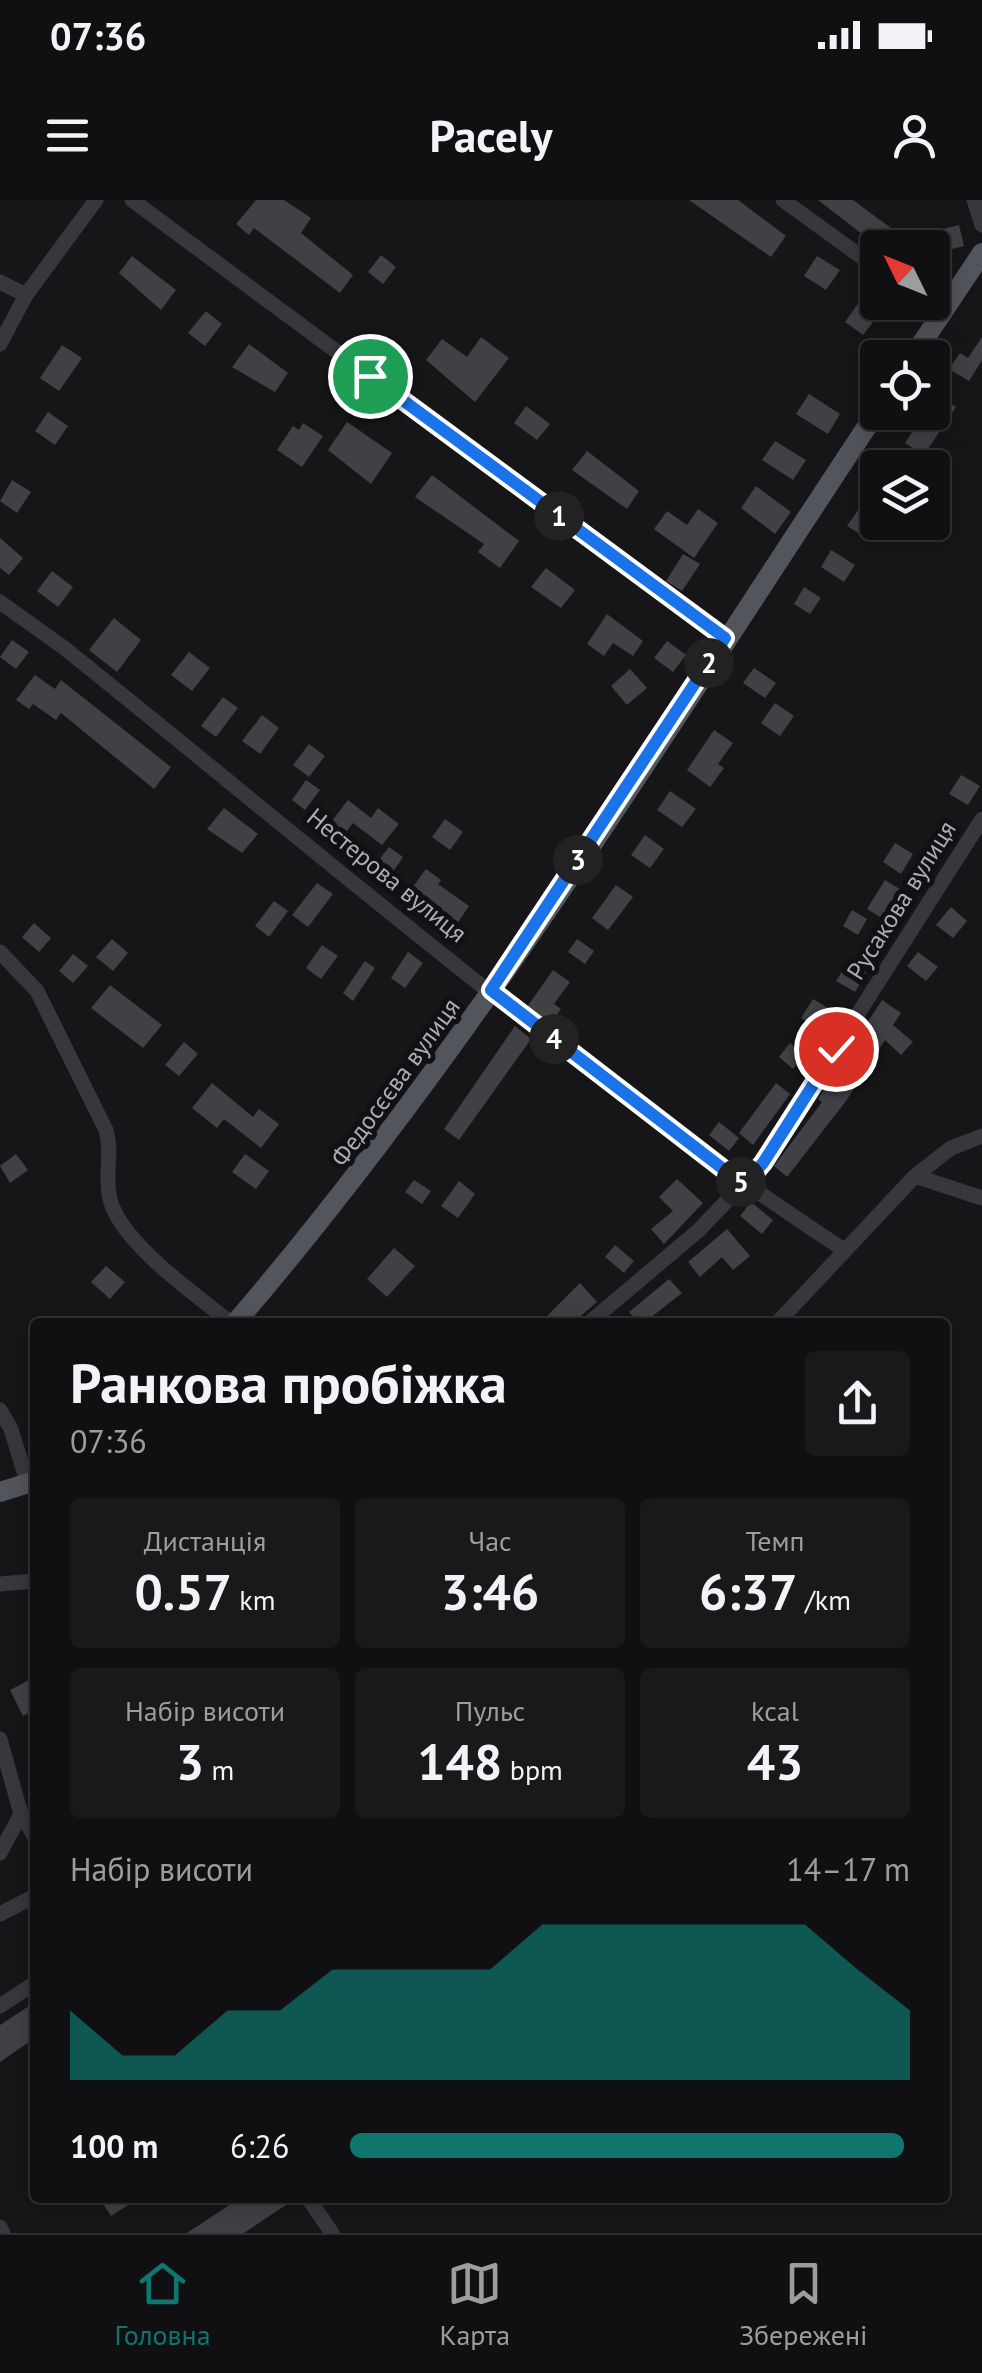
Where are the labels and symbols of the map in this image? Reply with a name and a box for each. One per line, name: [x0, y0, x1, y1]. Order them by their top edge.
north arrow: [860, 230, 950, 320]
pin: [328, 334, 413, 419]
pin: 1: [534, 491, 584, 541]
pin: 2: [684, 638, 734, 688]
street label: Нестерова вулиця: [301, 801, 473, 949]
street label: Русакова вулиця: [839, 815, 963, 985]
pin: 3: [553, 835, 603, 885]
street label: Федосєєва вулиця: [323, 992, 467, 1172]
pin: [794, 1007, 879, 1092]
pin: 4: [529, 1014, 579, 1064]
pin: 5: [716, 1157, 766, 1207]

